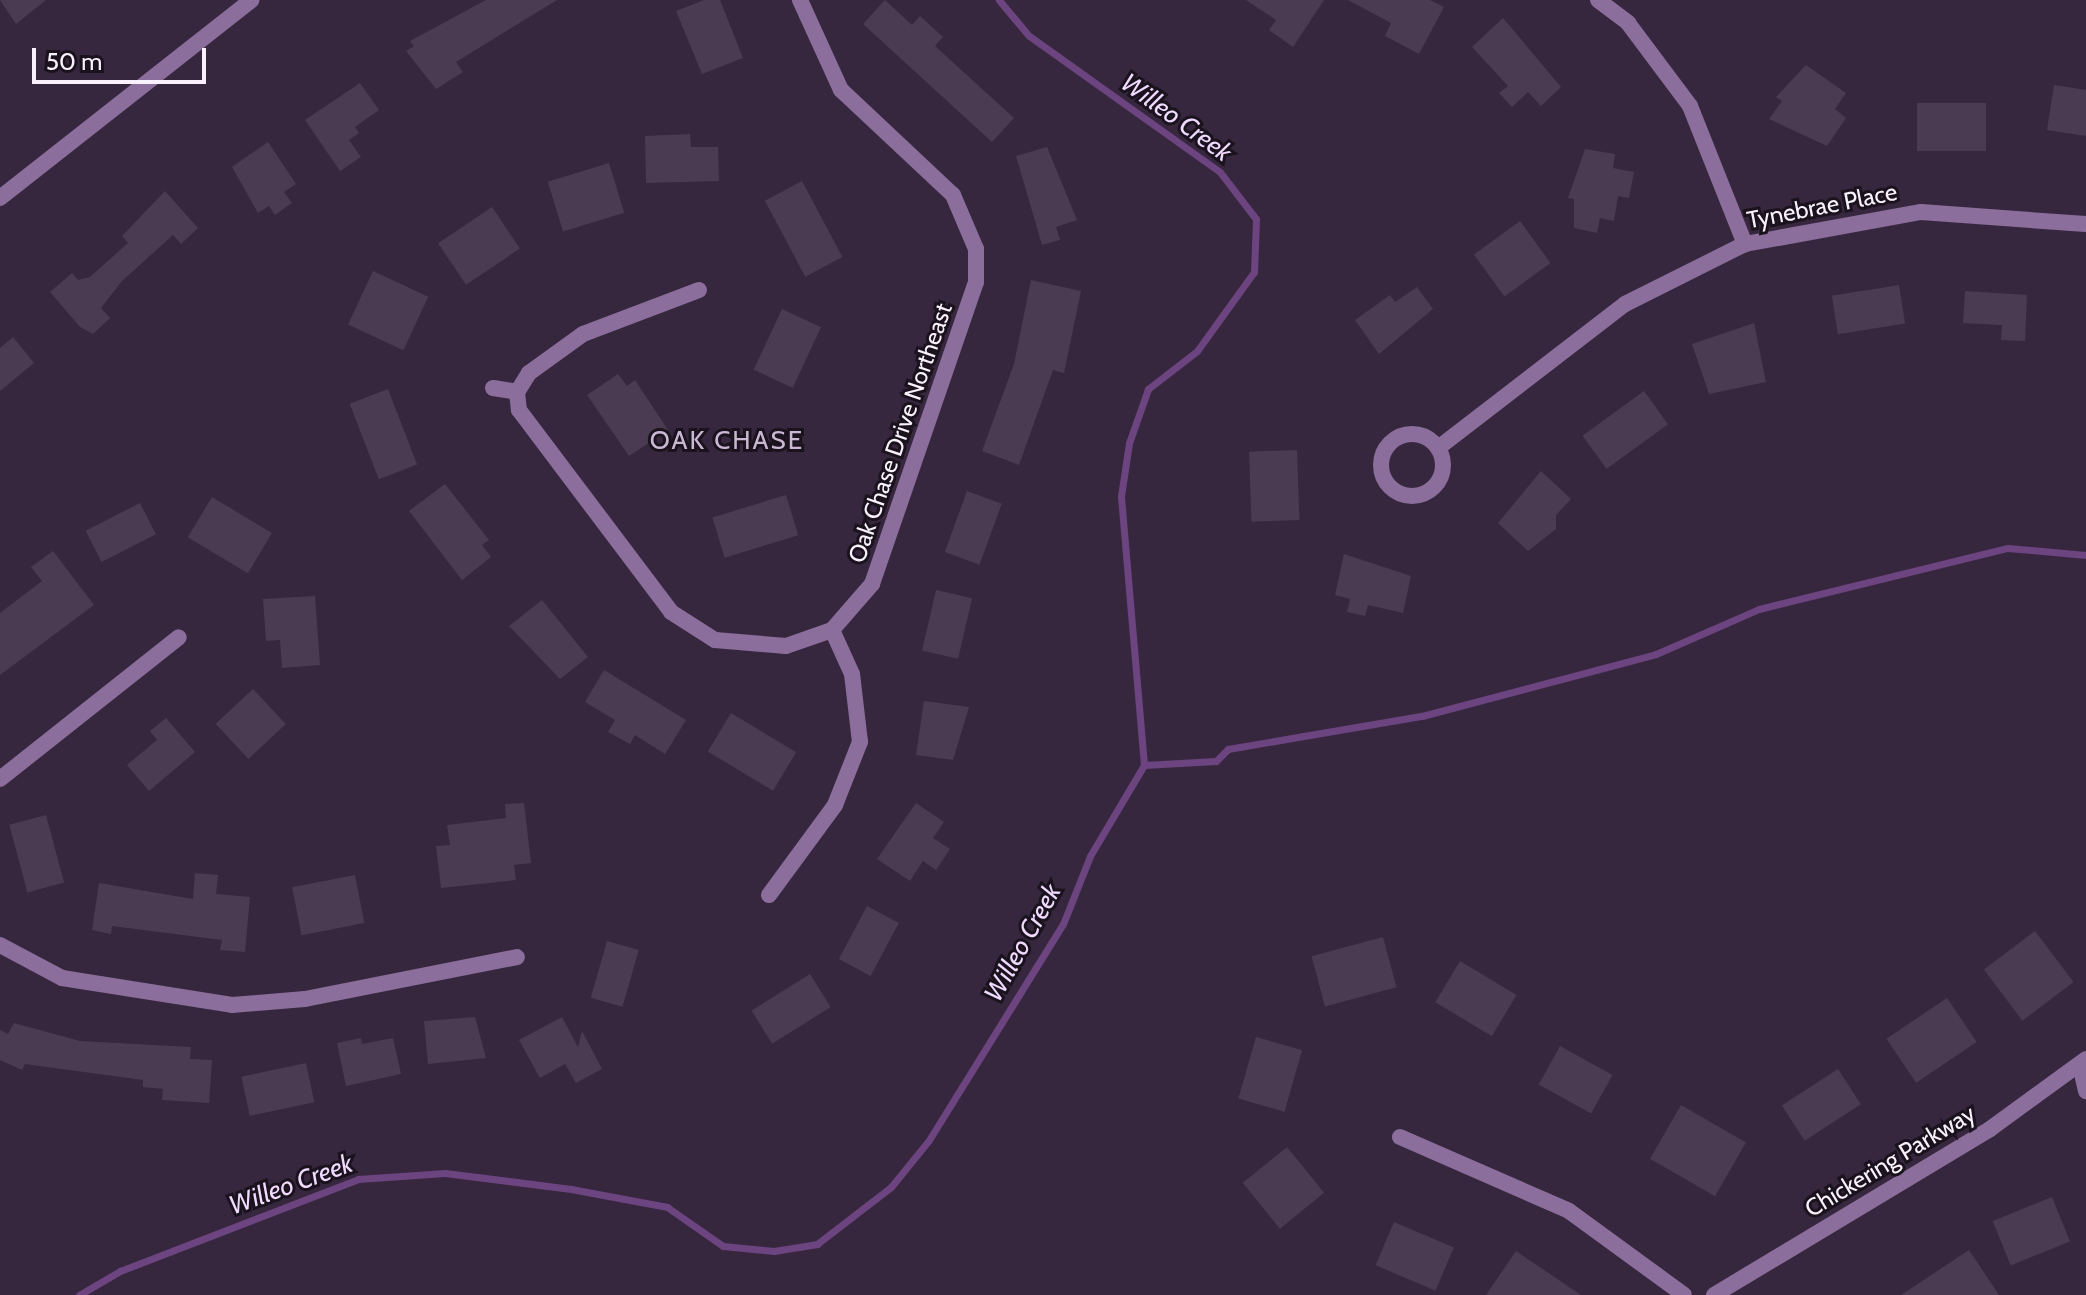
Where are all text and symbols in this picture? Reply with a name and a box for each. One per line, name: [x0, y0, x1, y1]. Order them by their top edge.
scale bar: [36, 32, 210, 82]
text: 50 m: [46, 47, 102, 76]
water label: Willeo Creek: [1115, 67, 1237, 169]
street label: Tynebrae Place: [1744, 177, 1900, 235]
street label: Oak Chase Drive Northeast: [842, 300, 958, 566]
district label: OAK CHASE: [650, 425, 804, 457]
water label: Willeo Creek: [978, 879, 1068, 1007]
street label: Chickering Parkway: [1800, 1099, 1980, 1223]
water label: Willeo Creek: [225, 1148, 357, 1222]

